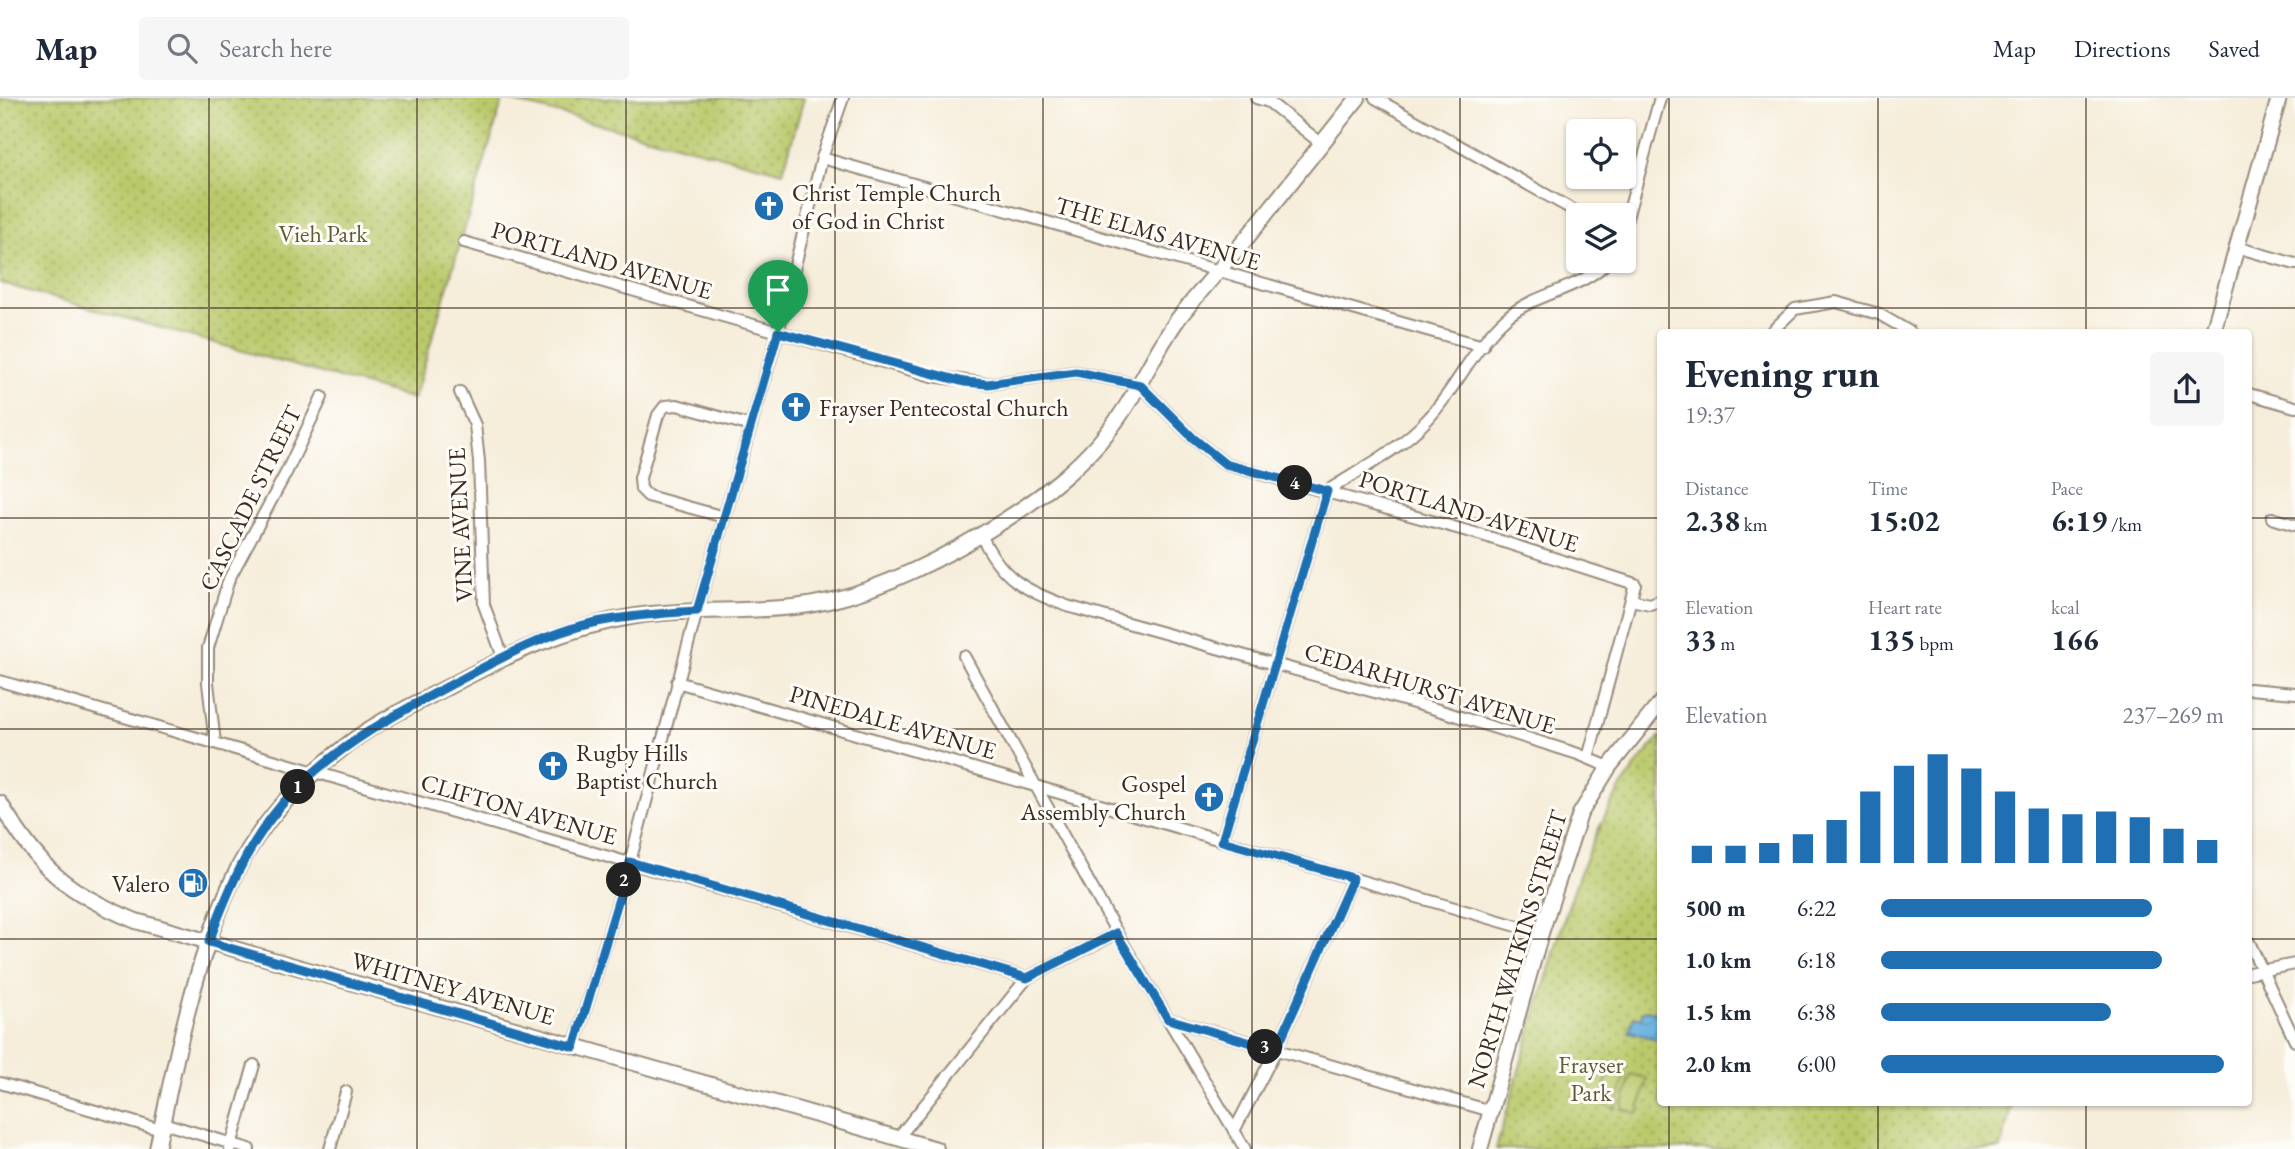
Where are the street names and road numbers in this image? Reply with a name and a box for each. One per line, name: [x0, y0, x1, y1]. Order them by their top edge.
street label: THE ELMS AVENUE: [1052, 189, 1264, 277]
street label: PORTLAND AVENUE: [488, 214, 716, 306]
street label: CASCADE STREET: [192, 399, 309, 596]
street label: VINE AVENUE: [440, 447, 480, 603]
street label: PORTLAND AVENUE: [1355, 463, 1583, 559]
street label: CEDARHURST AVENUE: [1301, 635, 1559, 741]
street label: PINEDALE AVENUE: [786, 678, 1000, 766]
street label: CLIFTON AVENUE: [417, 766, 621, 852]
street label: NORTH WATKINS STREET: [1460, 806, 1574, 1092]
street label: WHITNEY AVENUE: [348, 944, 558, 1032]

